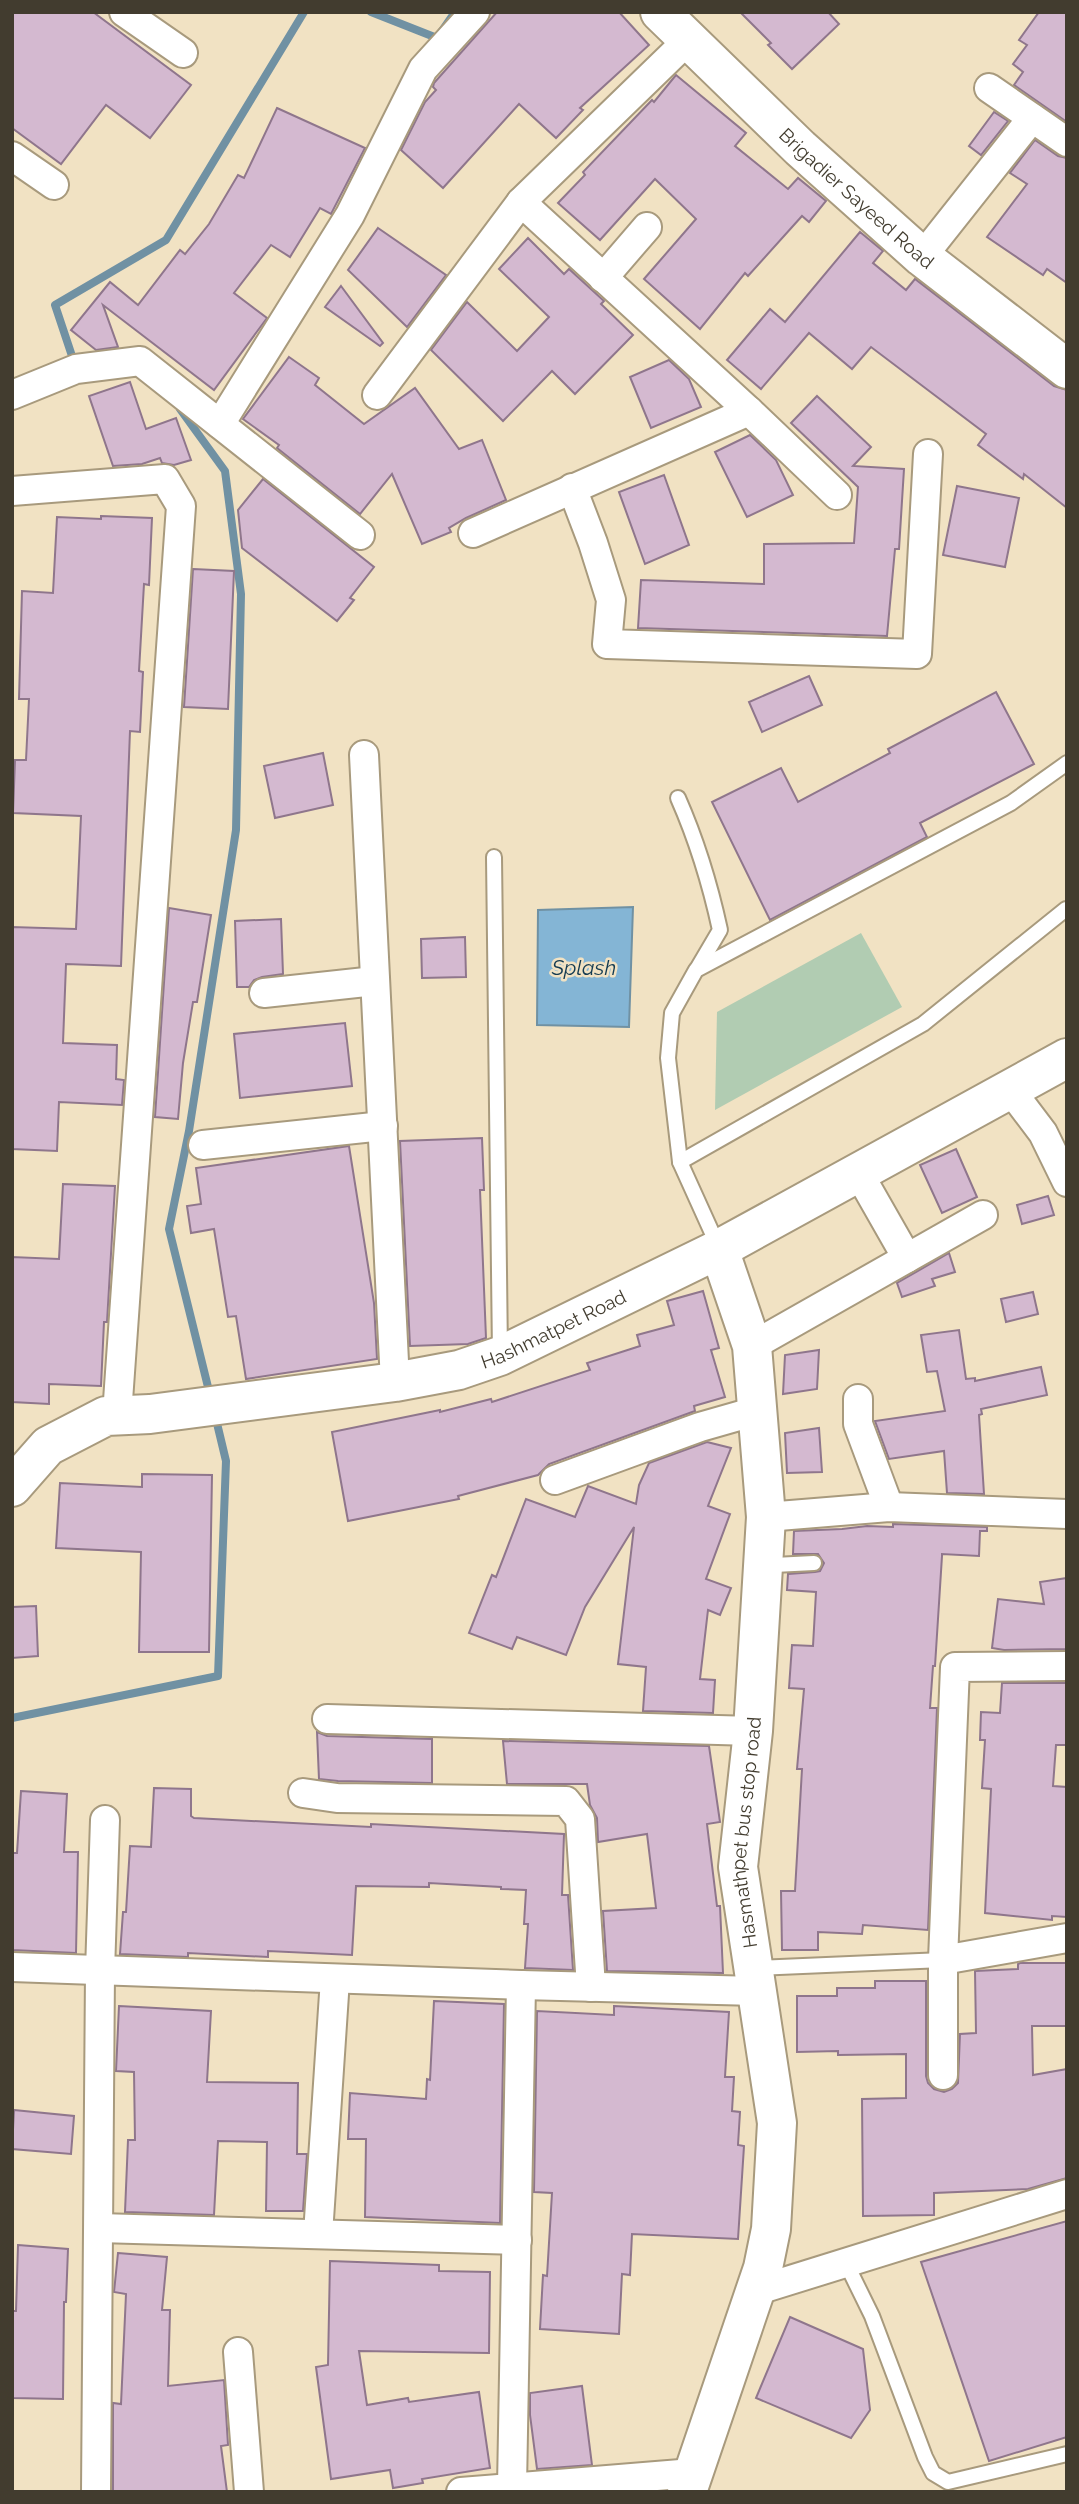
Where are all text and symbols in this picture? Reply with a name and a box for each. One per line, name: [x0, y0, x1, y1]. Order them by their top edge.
street label: Brigadier Sayeed Road: [775, 123, 938, 273]
water label: Splash: [551, 955, 616, 980]
street label: Hashmatpet Road: [478, 1285, 629, 1373]
street label: Hasmathpet bus stop road: [727, 1716, 765, 1950]

